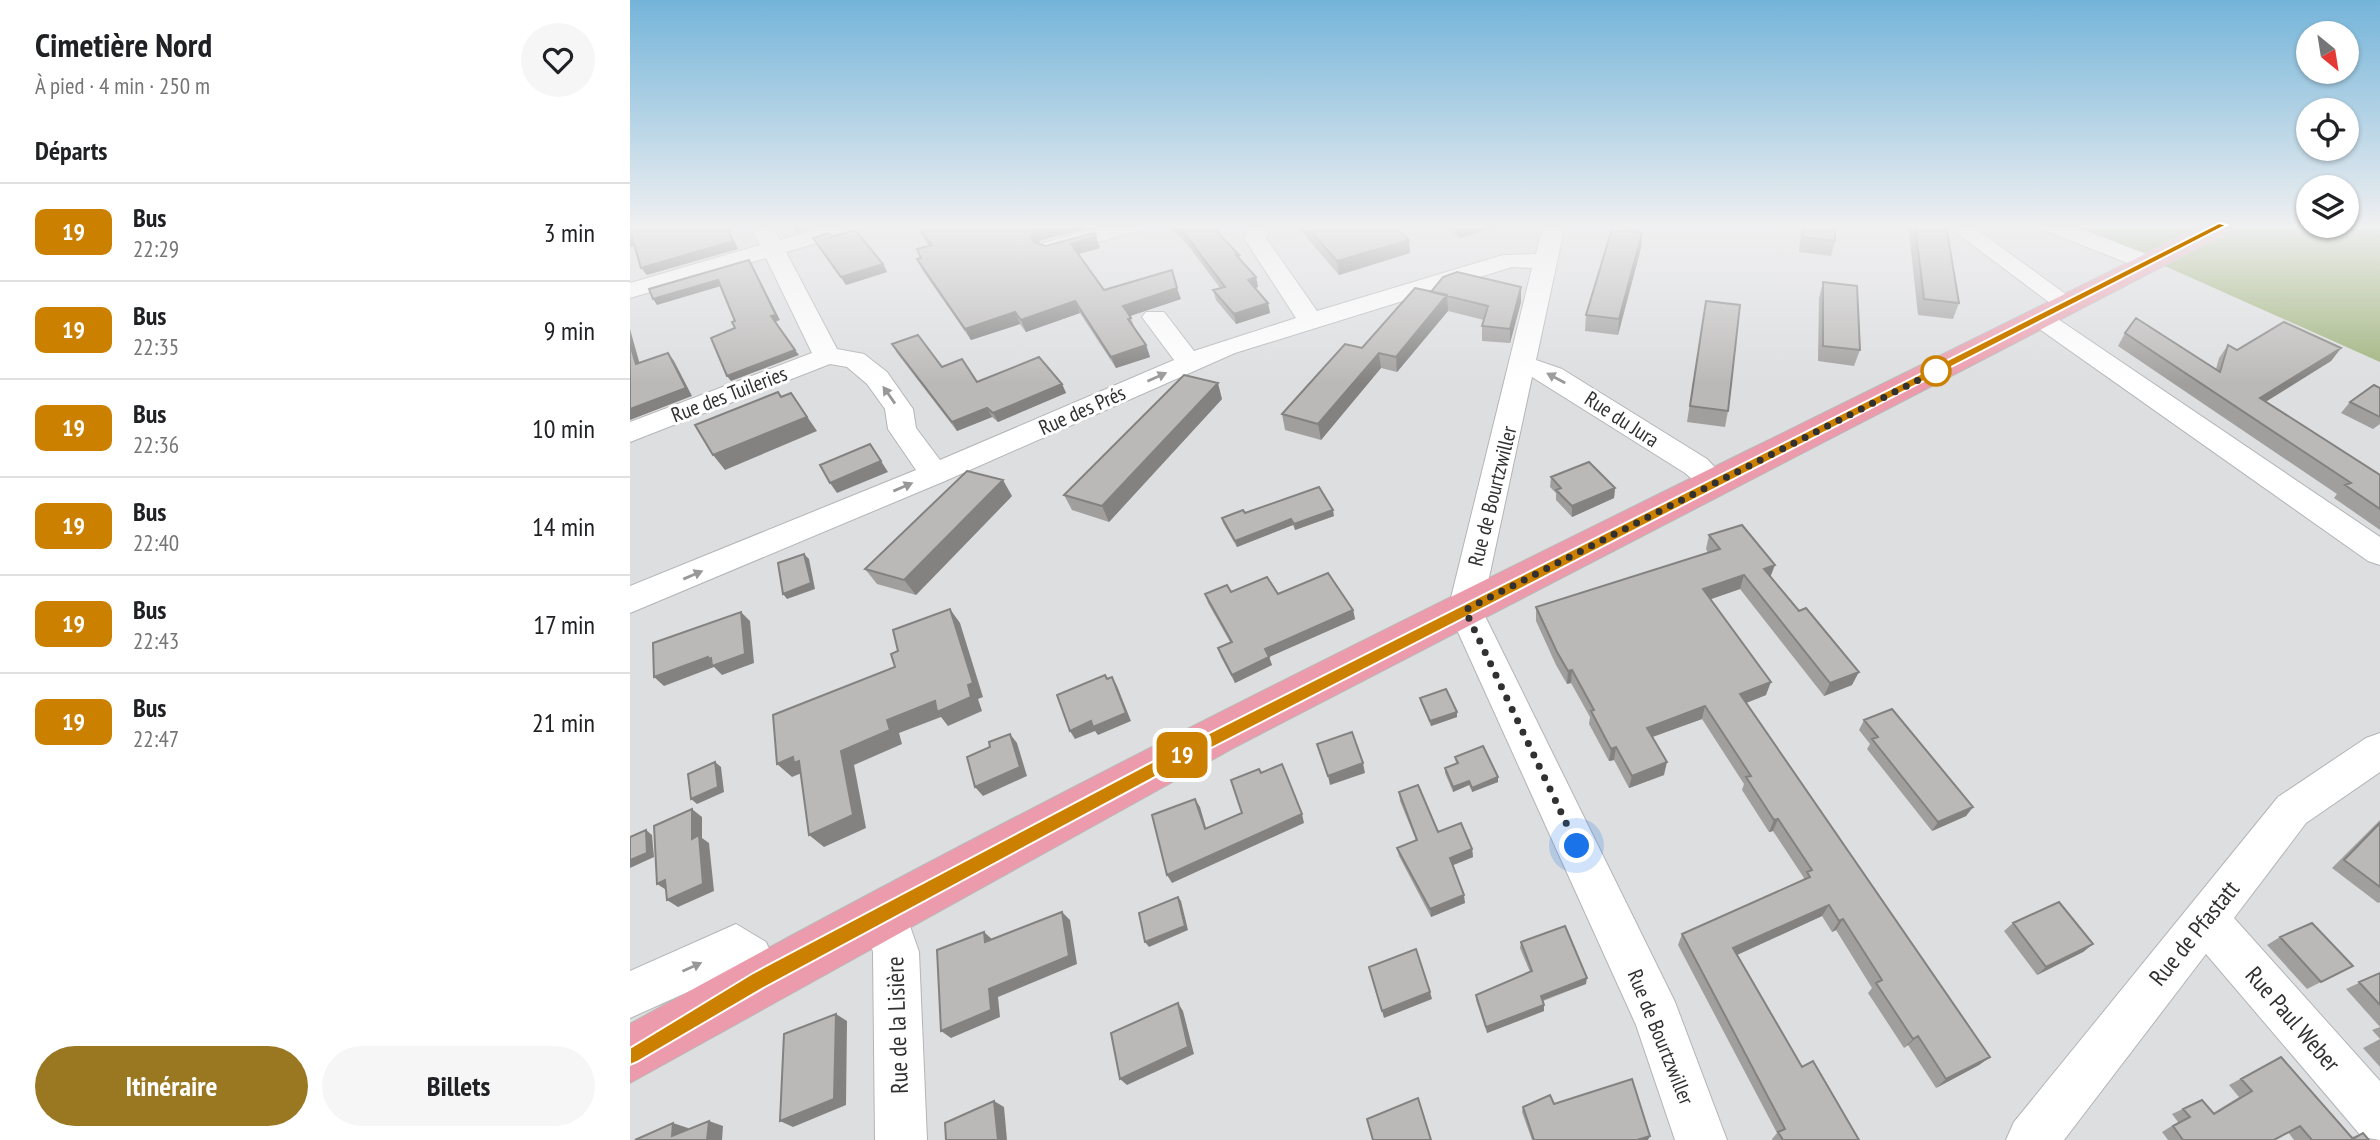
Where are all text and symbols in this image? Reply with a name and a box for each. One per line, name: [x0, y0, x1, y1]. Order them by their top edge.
north arrow: [2296, 21, 2359, 84]
map controls: [2296, 21, 2359, 238]
text: Cimetière Nord: [35, 23, 212, 66]
button: heart: [521, 23, 595, 97]
text: À pied · 4 min · 250 m: [35, 71, 210, 100]
button: locate: [2296, 98, 2359, 161]
text: Départs: [35, 134, 107, 167]
button: layers: [2296, 175, 2359, 238]
text: Bus: [133, 201, 166, 234]
text: 19: [62, 216, 85, 247]
text: 3 min: [544, 216, 595, 249]
text: 22:29: [133, 234, 179, 263]
text: Bus: [133, 299, 166, 332]
text: 19: [62, 314, 85, 345]
text: 9 min: [544, 314, 595, 347]
text: 22:35: [133, 332, 179, 361]
unlabelled marker: [1921, 356, 1951, 386]
street label: Rue des Tuileries: [667, 360, 791, 428]
one-way arrow: [1147, 371, 1167, 383]
one-way arrow: [1547, 372, 1566, 384]
street label: Rue des Prés: [1034, 379, 1130, 441]
street label: Rue du Jura: [1580, 385, 1664, 453]
one-way arrow: [882, 386, 896, 404]
text: Bus: [133, 397, 166, 430]
text: 19: [62, 412, 85, 443]
text: 10 min: [532, 412, 595, 445]
street label: Rue de Bourtzwiller: [1462, 423, 1522, 569]
text: 22:36: [133, 430, 179, 459]
one-way arrow: [893, 481, 913, 493]
text: Bus: [133, 495, 166, 528]
text: 19: [62, 510, 85, 541]
text: 14 min: [532, 510, 595, 543]
text: 22:40: [133, 528, 179, 557]
one-way arrow: [683, 569, 704, 580]
text: Bus: [133, 593, 166, 626]
text: 19: [62, 608, 85, 639]
text: 17 min: [533, 608, 595, 641]
text: 22:43: [133, 626, 179, 655]
text: Bus: [133, 691, 166, 724]
text: 19: [62, 706, 85, 737]
text: 21 min: [532, 706, 595, 739]
text: 22:47: [133, 724, 179, 753]
line badge: 19: [1150, 732, 1214, 778]
text: 19: [1171, 739, 1193, 770]
your location: [1559, 828, 1594, 863]
street label: Rue de Pfastatt: [2142, 874, 2246, 992]
street label: Rue de la Lisière: [879, 956, 915, 1094]
street label: Rue Paul Weber: [2239, 960, 2347, 1078]
one-way arrow: [682, 961, 702, 973]
street label: Rue de Bourtzwiller: [1622, 965, 1700, 1109]
button: Itinéraire: [35, 1046, 308, 1126]
button: Billets: [322, 1046, 595, 1126]

